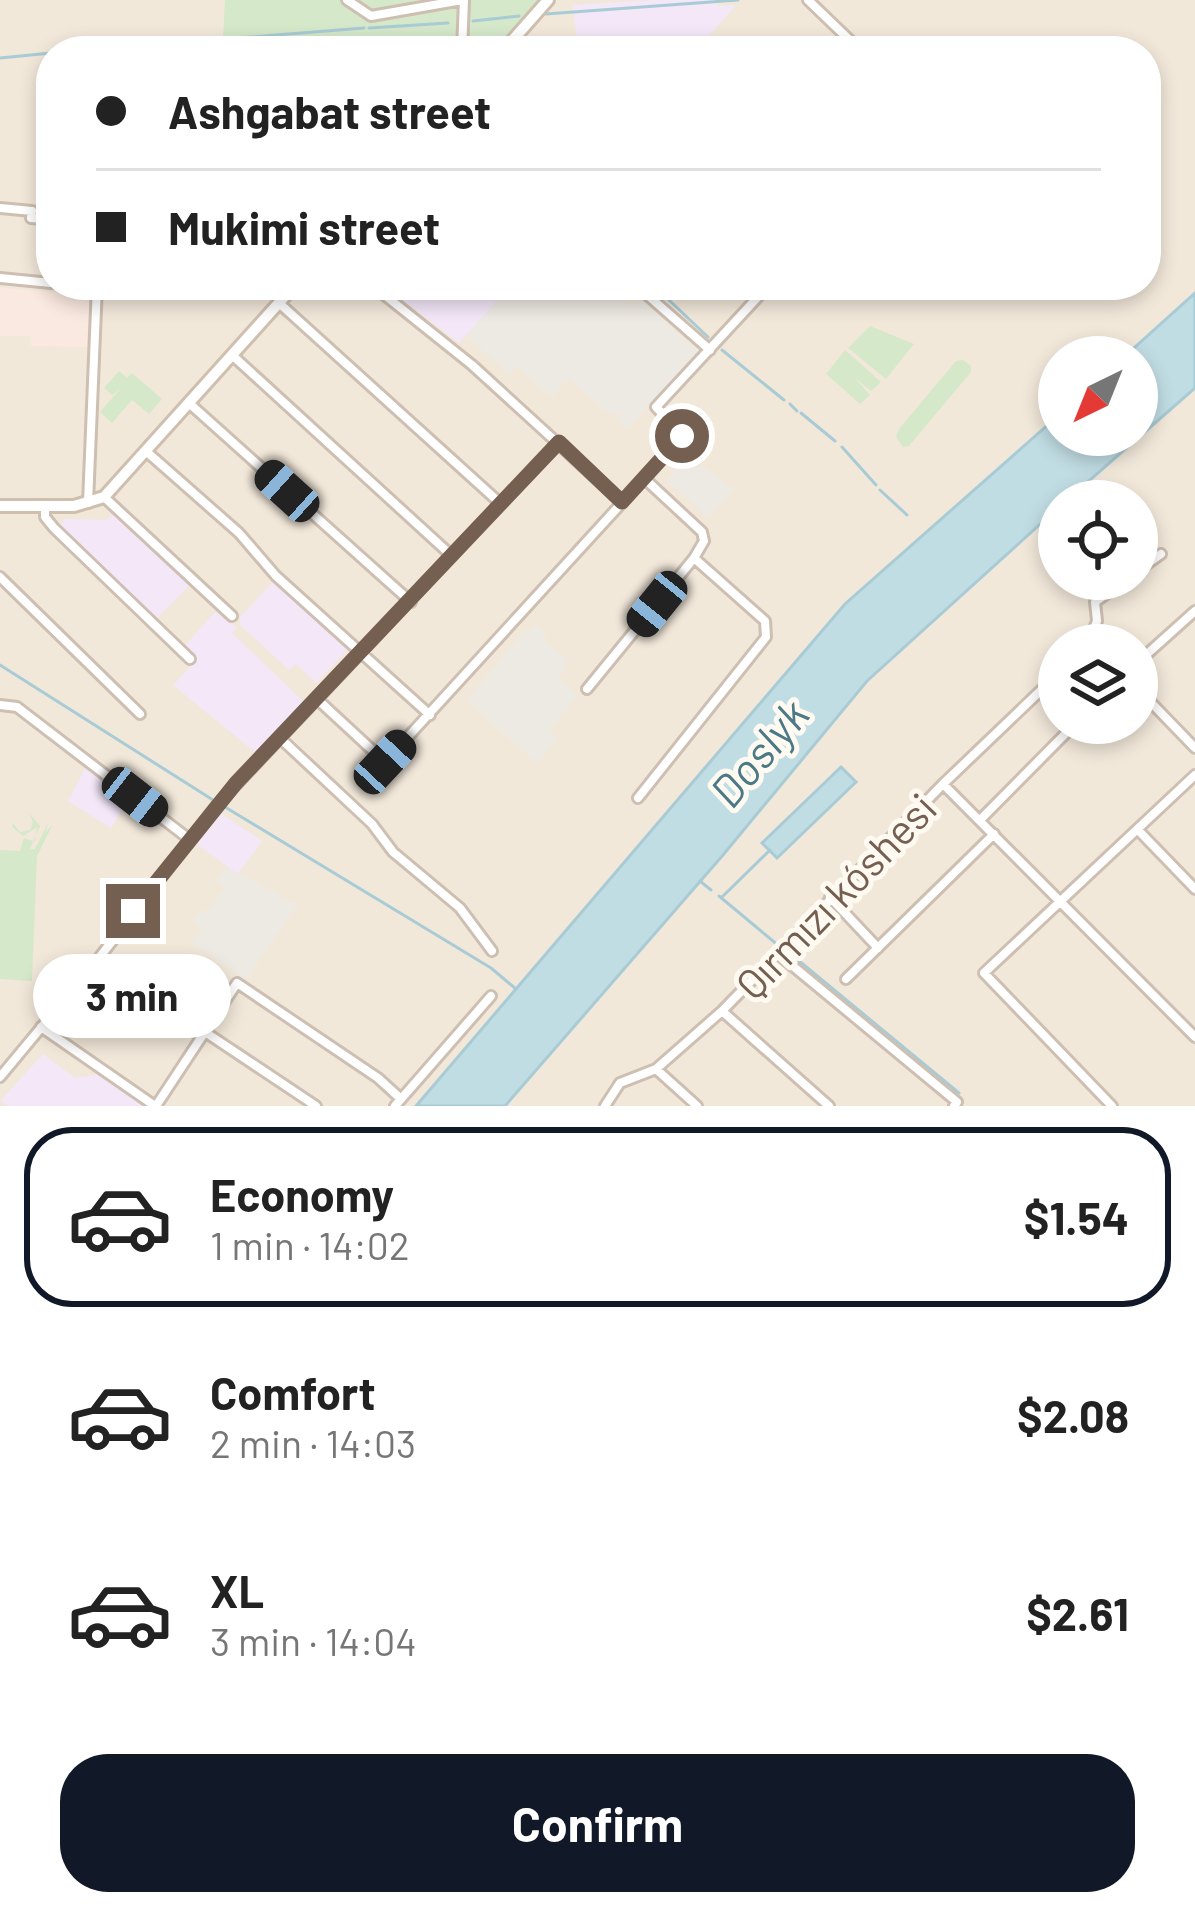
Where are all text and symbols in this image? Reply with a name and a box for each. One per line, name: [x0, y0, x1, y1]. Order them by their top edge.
text: Ashgabat street: [168, 84, 491, 138]
text: Mukimi street: [168, 200, 440, 254]
north arrow: [1038, 336, 1158, 456]
map controls: [1038, 336, 1158, 744]
route start: [655, 409, 709, 463]
car: [248, 454, 326, 528]
button: locate: [1038, 480, 1158, 600]
car: [620, 565, 694, 643]
button: layers: [1038, 624, 1158, 744]
water label: Doslyk: [698, 687, 819, 817]
car: [347, 723, 423, 801]
car: [96, 761, 174, 833]
street label: Qırmızı kóshesi: [725, 782, 945, 1008]
route end: [106, 884, 160, 938]
callout: 3 min: [34, 953, 232, 1037]
text: 3 min: [86, 972, 178, 1019]
icon: car: [66, 1163, 174, 1271]
text: Economy: [210, 1167, 394, 1221]
text: $1.54: [1024, 1190, 1129, 1244]
text: 1 min · 14:02: [210, 1221, 410, 1268]
icon: car: [66, 1361, 174, 1469]
text: Comfort: [210, 1365, 376, 1419]
text: $2.08: [1017, 1388, 1129, 1442]
text: 2 min · 14:03: [210, 1419, 416, 1466]
icon: car: [66, 1559, 174, 1667]
text: XL: [210, 1563, 264, 1617]
text: $2.61: [1026, 1586, 1129, 1640]
text: 3 min · 14:04: [210, 1617, 417, 1664]
button: Confirm: [60, 1754, 1135, 1892]

